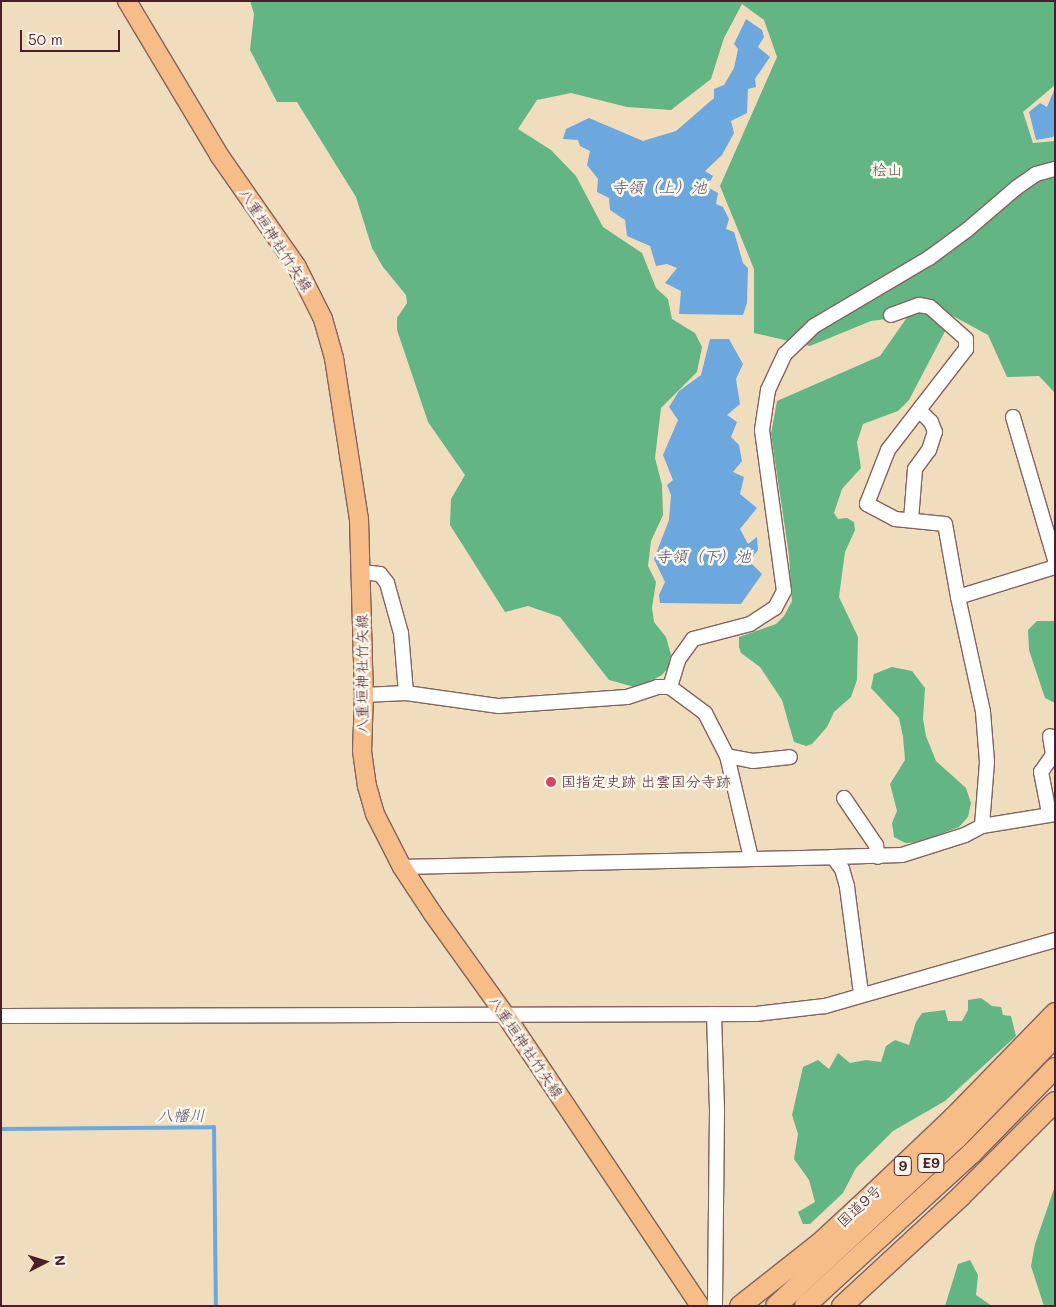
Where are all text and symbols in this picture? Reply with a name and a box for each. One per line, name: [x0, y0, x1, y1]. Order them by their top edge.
scale bar: [22, 20, 122, 52]
text: 50 m: [28, 29, 63, 49]
park label: 桧山: [872, 161, 902, 179]
water label: 寺領（上）池: [611, 177, 707, 197]
street label: 八重垣神社竹矢線: [236, 185, 316, 295]
water label: 寺領（下）池: [655, 546, 751, 566]
street label: 八重垣神社竹矢線: [353, 614, 371, 734]
place label: 国指定史跡 出雲国分寺跡: [561, 773, 731, 791]
marker: 国指定史跡 出雲国分寺跡: [545, 776, 557, 788]
street label: 八重垣神社竹矢線: [485, 992, 567, 1102]
water label: 八幡川: [157, 1105, 205, 1125]
road number: E9: [917, 1152, 945, 1174]
road number: 9: [893, 1154, 913, 1178]
street label: 国道9号: [833, 1181, 885, 1231]
north arrow: [20, 1237, 70, 1287]
text: N: [51, 1255, 70, 1267]

